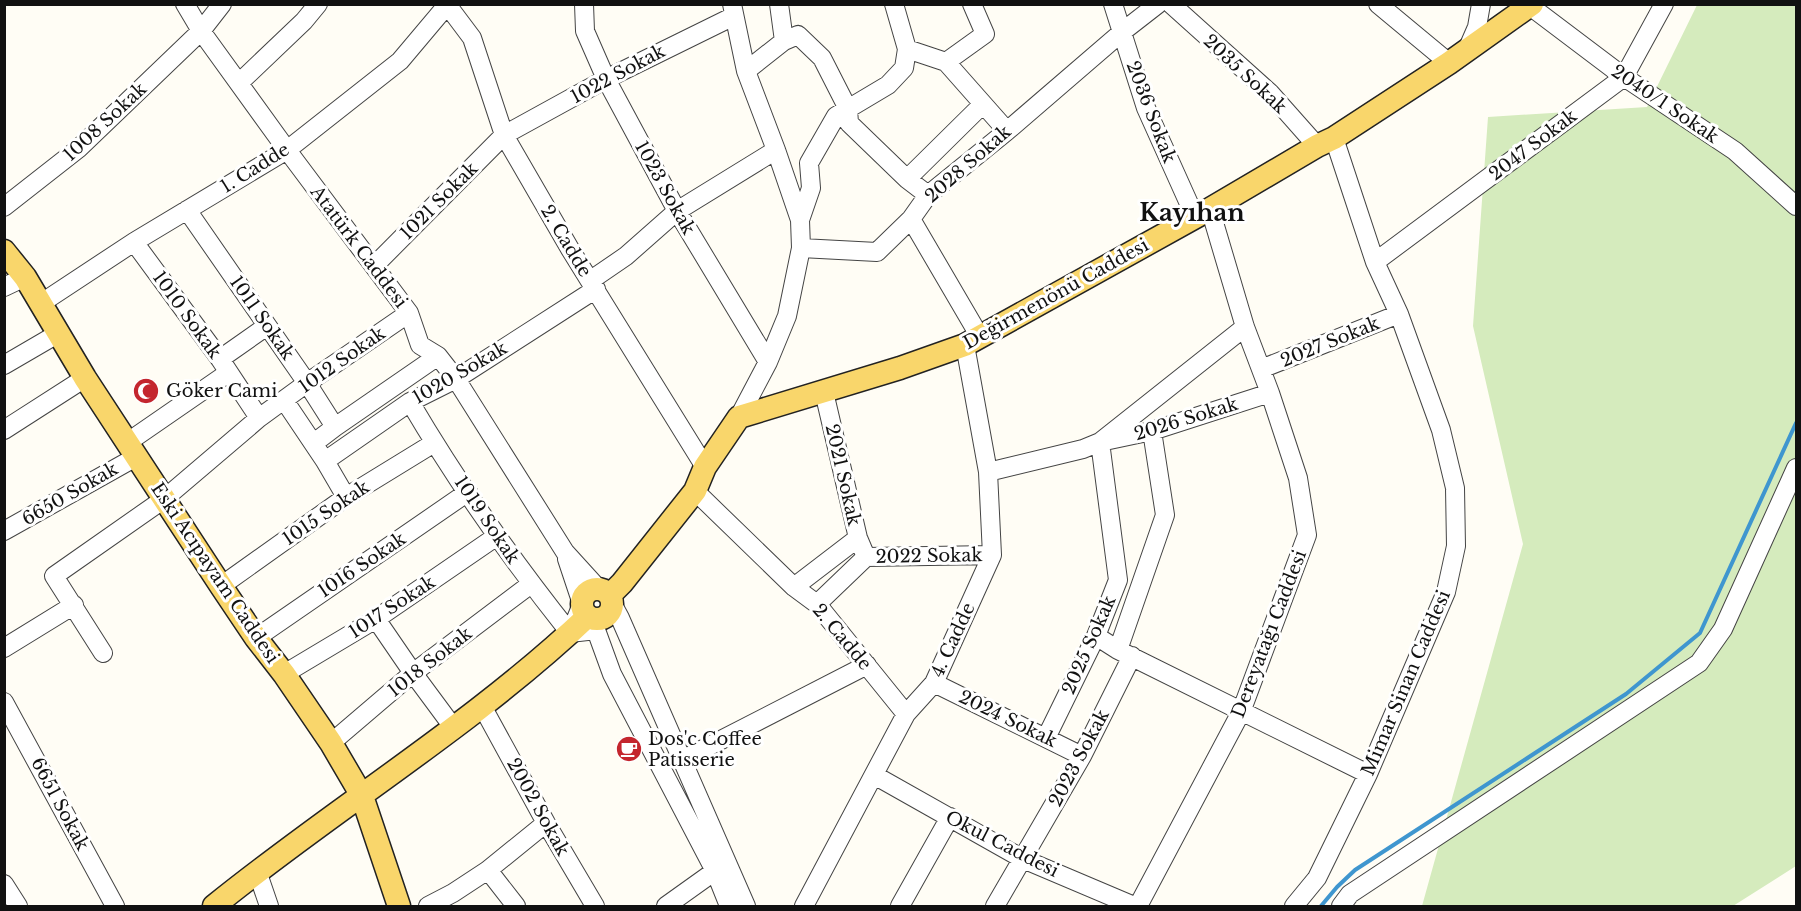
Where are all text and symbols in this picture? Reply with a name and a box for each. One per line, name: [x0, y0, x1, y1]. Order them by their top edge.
street label: 2035 Sokak: [1199, 30, 1291, 118]
street label: 1022 Sokak: [567, 40, 669, 108]
street label: 2036 Sokak: [1122, 58, 1180, 166]
street label: 2040/1 Sokak: [1607, 60, 1723, 148]
street label: 1008 Sokak: [59, 78, 151, 166]
street label: 2047 Sokak: [1485, 105, 1581, 185]
street label: 2028 Sokak: [921, 121, 1015, 207]
street label: 1023 Sokak: [630, 137, 700, 239]
street label: 1. Cadde: [217, 138, 293, 198]
street label: 1021 Sokak: [396, 158, 482, 244]
street label: Atatürk Caddesi: [305, 181, 412, 312]
district label: Kayıhan: [1139, 198, 1245, 227]
street label: 2. Cadde: [536, 201, 596, 281]
street label: Değirmenönü Caddesi: [959, 234, 1153, 354]
street label: 1010 Sokak: [148, 267, 226, 363]
street label: 1011 Sokak: [225, 272, 299, 364]
street label: 2027 Sokak: [1277, 312, 1383, 372]
street label: 1012 Sokak: [294, 322, 390, 398]
street label: 1020 Sokak: [409, 337, 511, 409]
mosque icon: Göker Cami: [131, 376, 161, 406]
place label: Göker Cami: [166, 380, 277, 402]
street label: 2026 Sokak: [1131, 393, 1241, 445]
street label: 2021 Sokak: [821, 422, 865, 528]
street label: 6650 Sokak: [18, 458, 122, 530]
street label: 1019 Sokak: [450, 472, 524, 568]
street label: 1015 Sokak: [278, 476, 374, 550]
street label: Eski Acıpayam Caddesi: [146, 478, 284, 668]
street label: 1016 Sokak: [314, 528, 410, 602]
street label: 2022 Sokak: [875, 544, 983, 568]
street label: Dereyatağı Caddesi: [1227, 547, 1311, 721]
street label: 1017 Sokak: [345, 571, 439, 643]
street label: Mimar Sinan Caddesi: [1357, 587, 1455, 779]
street label: 2025 Sokak: [1057, 592, 1121, 698]
street label: 2. Cadde: [808, 599, 876, 675]
street label: 4. Cadde: [926, 599, 980, 681]
street label: 1018 Sokak: [384, 622, 476, 702]
street label: 2024 Sokak: [955, 686, 1061, 752]
street label: 2023 Sokak: [1044, 706, 1114, 810]
place label: Dos'c Coffee Patisserie: [648, 728, 762, 771]
cafe icon: Dos'c Coffee Patisserie: [614, 734, 644, 764]
street label: 6651 Sokak: [26, 754, 94, 854]
street label: 2002 Sokak: [502, 754, 574, 860]
street label: Okul Caddesi: [942, 806, 1062, 882]

